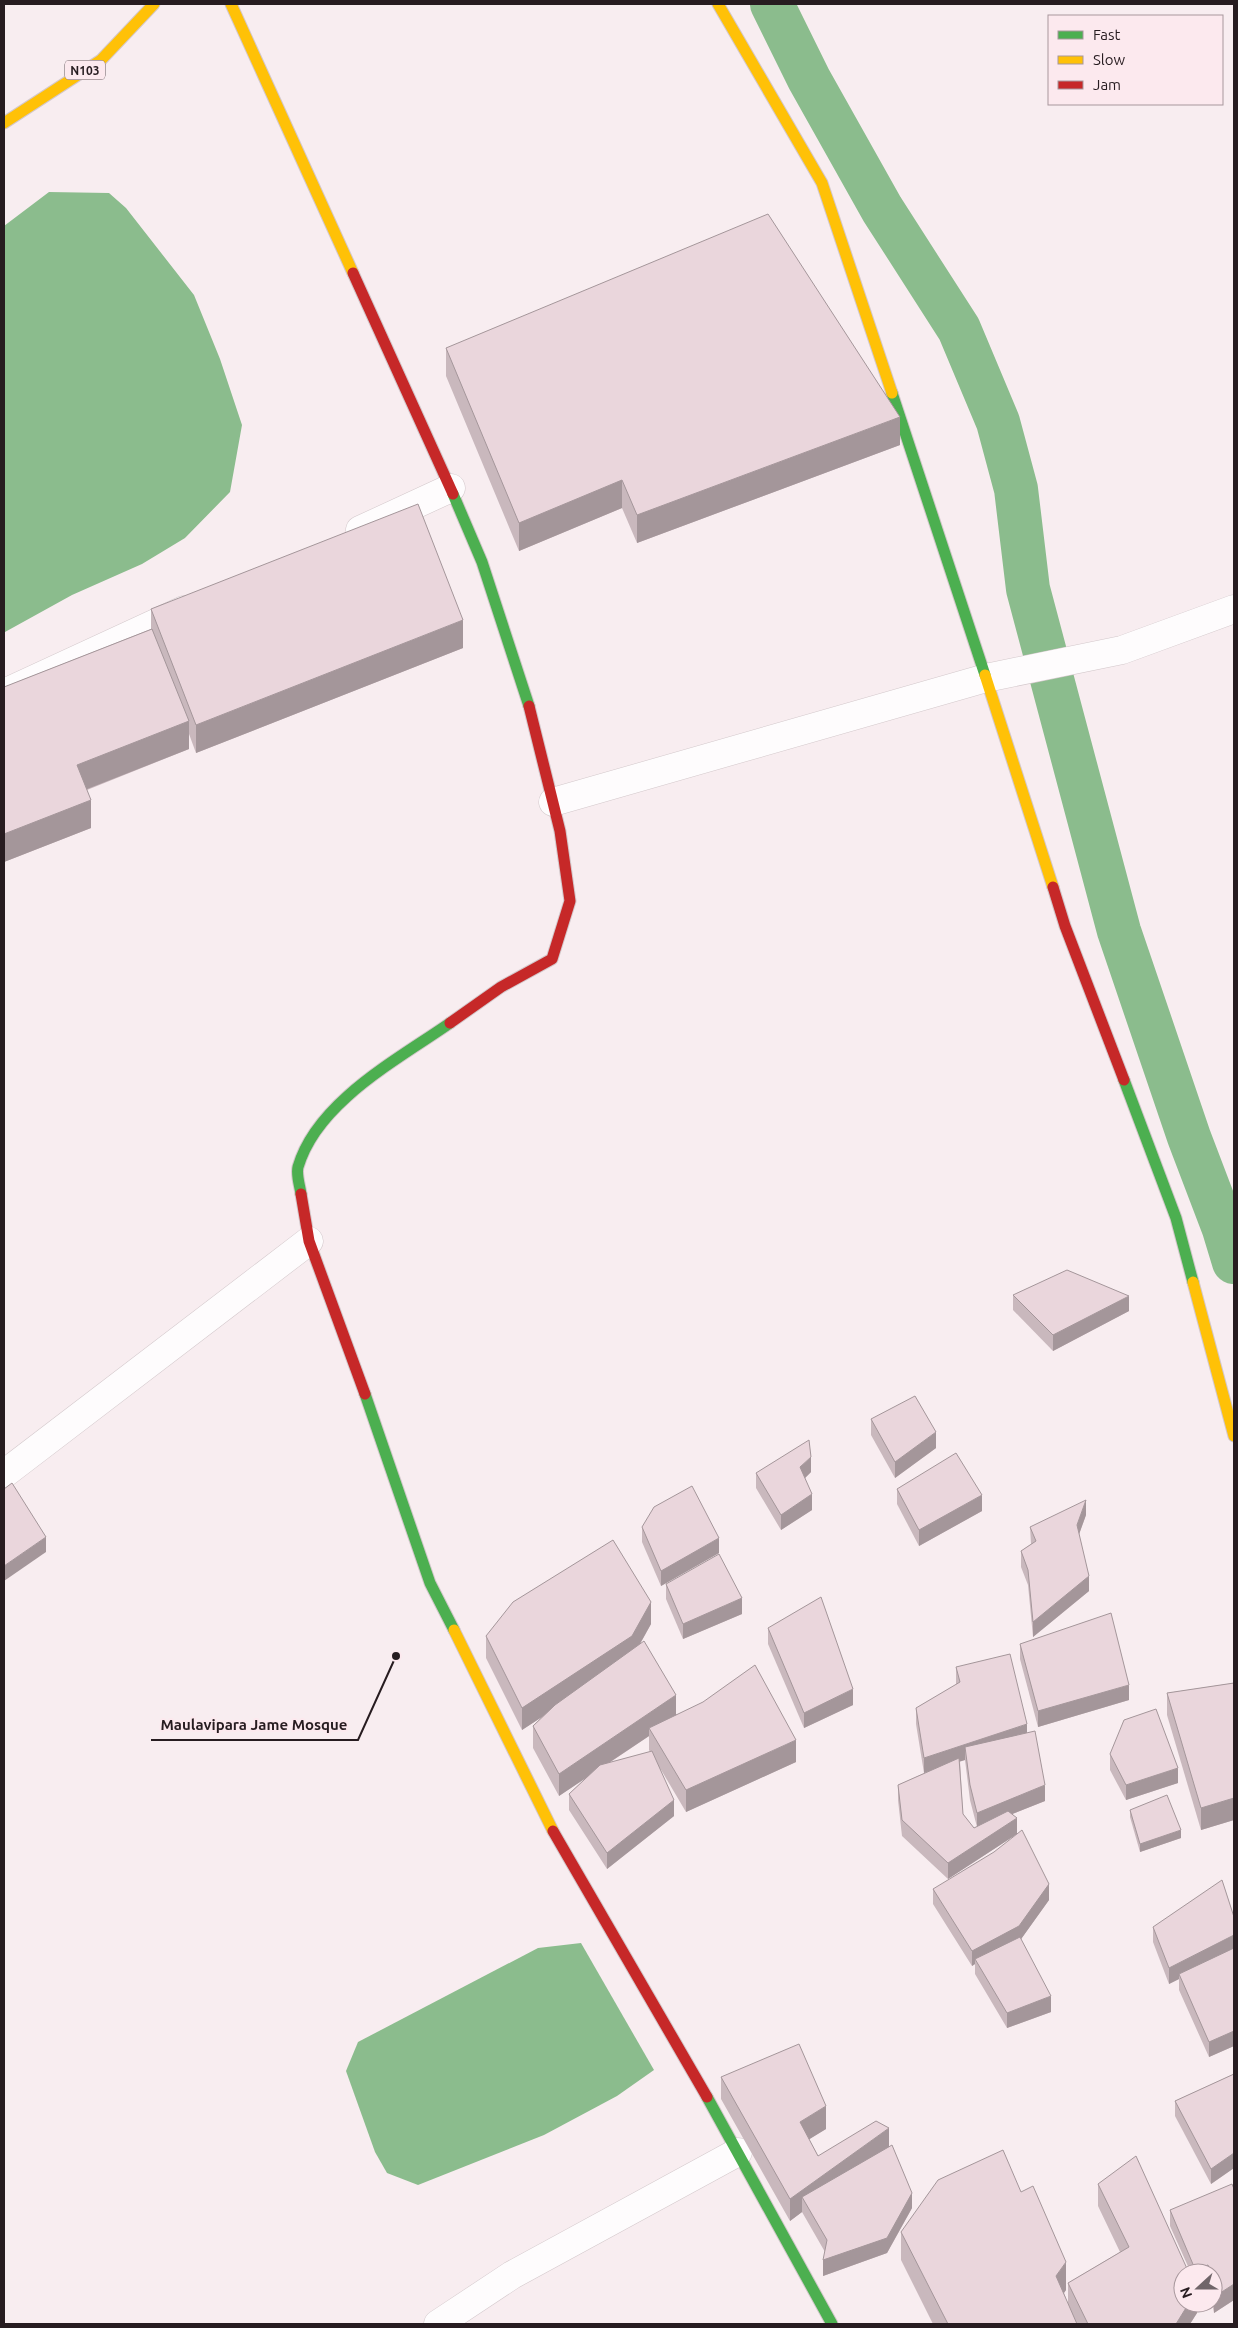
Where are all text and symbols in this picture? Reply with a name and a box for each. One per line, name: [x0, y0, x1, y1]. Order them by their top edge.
legend: [1048, 15, 1223, 105]
text: Fast: [1093, 26, 1121, 43]
text: Slow: [1093, 51, 1126, 68]
road number: N103: [65, 60, 105, 80]
text: Jam: [1093, 76, 1121, 93]
callout: Maulavipara Jame Mosque: [151, 1710, 358, 1740]
text: Maulavipara Jame Mosque: [161, 1716, 348, 1733]
north arrow: [1173, 2263, 1223, 2313]
text: N: [1177, 2285, 1195, 2300]

